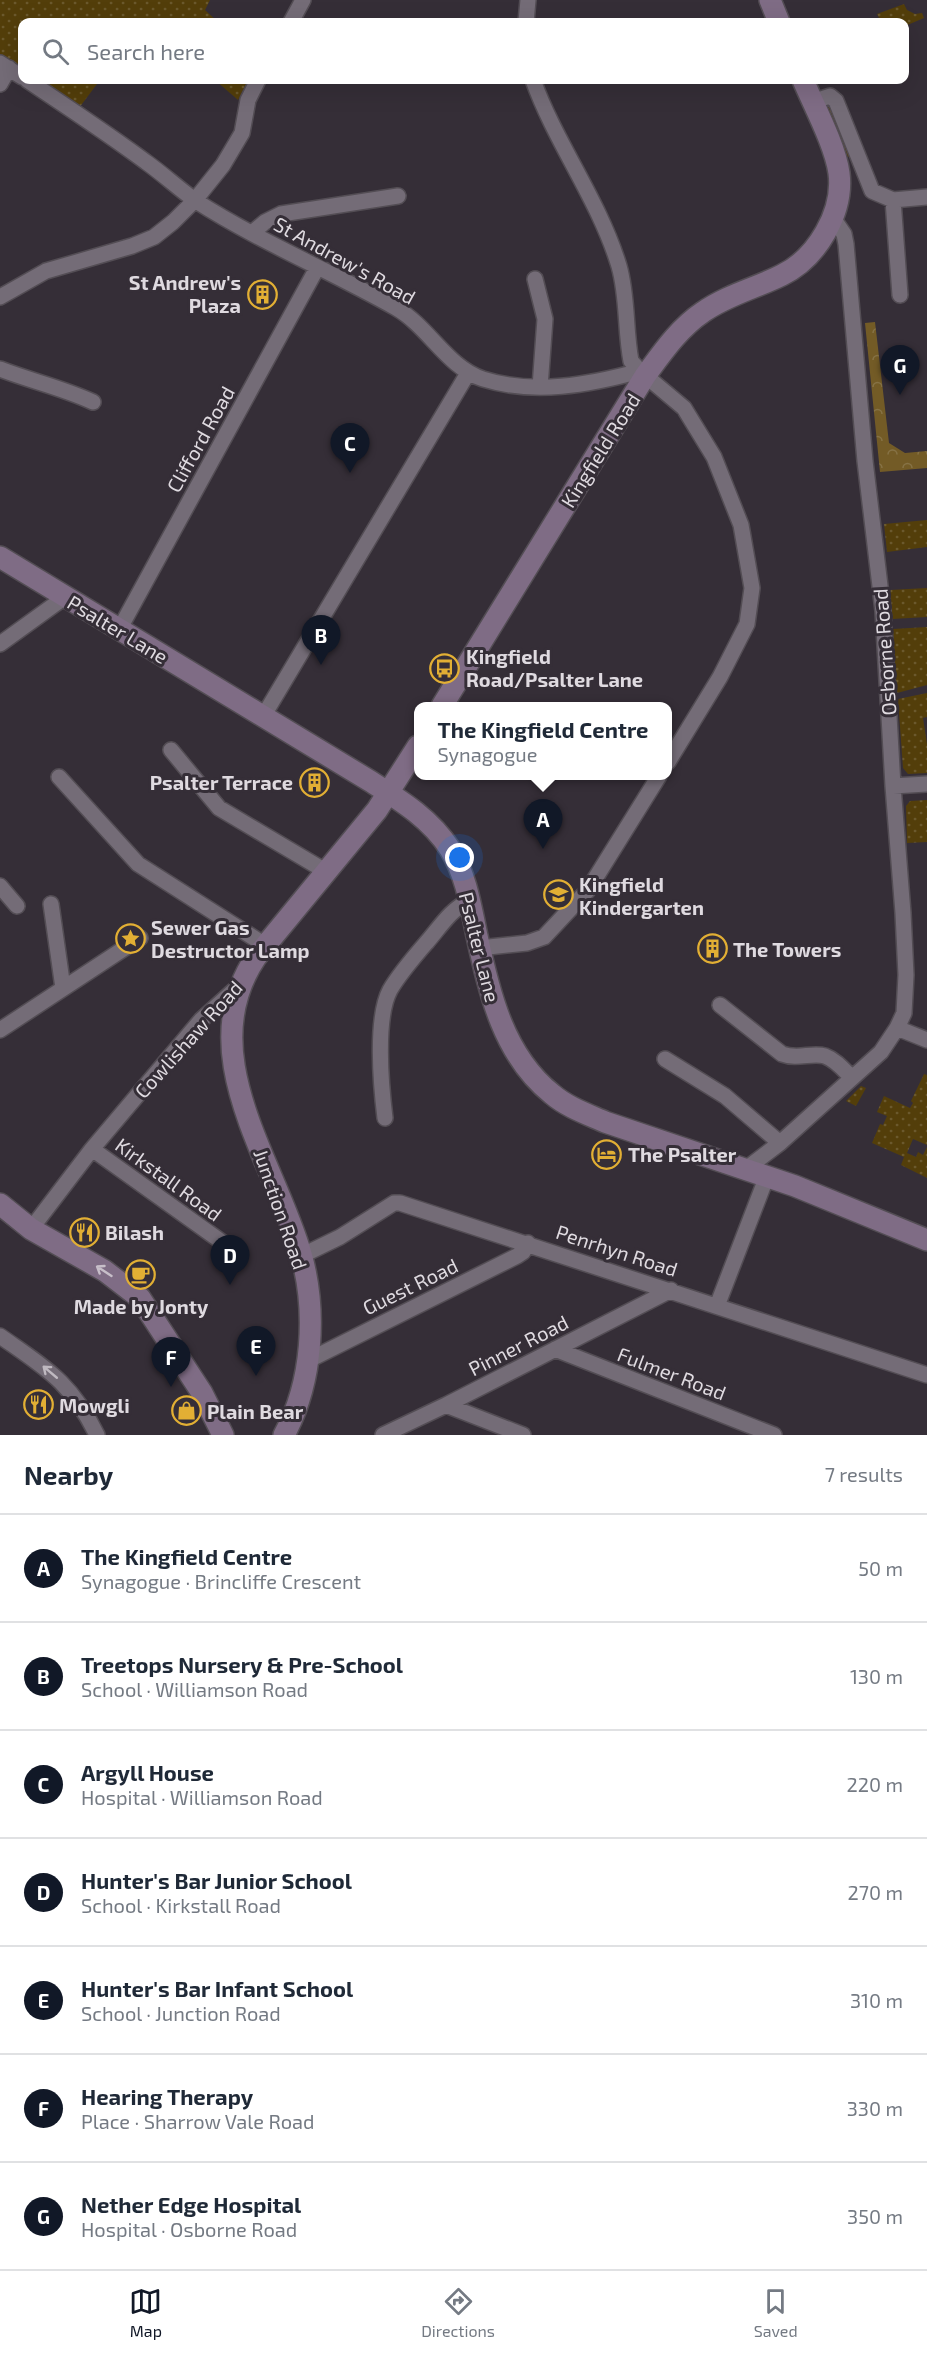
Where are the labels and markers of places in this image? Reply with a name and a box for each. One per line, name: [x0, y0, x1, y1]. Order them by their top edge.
place label: St Andrew's Plaza: [129, 270, 241, 317]
building icon: St Andrew's Plaza: [246, 278, 278, 310]
pin: G: [880, 346, 920, 395]
pin: C: [330, 424, 370, 473]
pin: B: [302, 616, 340, 665]
place label: Kingfield Road/Psalter Lane: [466, 644, 643, 691]
bus stop icon: Kingfield Road/Psalter Lane: [429, 652, 461, 684]
building icon: Psalter Terrace: [298, 766, 330, 798]
place label: Psalter Terrace: [150, 770, 293, 794]
pin: A: [524, 800, 562, 849]
place label: Kingfield Kindergarten: [579, 872, 704, 919]
school or university icon: Kingfield Kindergarten: [542, 879, 574, 911]
place label: Sewer Gas Destructor Lamp: [151, 915, 310, 962]
place icon: Sewer Gas Destructor Lamp: [114, 922, 146, 954]
building icon: The Towers: [696, 933, 728, 965]
place label: The Towers: [733, 937, 841, 961]
hotel icon: The Psalter: [591, 1138, 623, 1170]
place label: The Psalter: [628, 1142, 737, 1166]
restaurant icon: Bilash: [68, 1216, 100, 1248]
place label: Bilash: [105, 1220, 164, 1244]
pin: D: [210, 1236, 250, 1285]
cafe icon: Made by Jonty: [125, 1259, 157, 1291]
place label: Made by Jonty: [74, 1294, 209, 1319]
pin: E: [236, 1326, 276, 1376]
pin: F: [152, 1338, 190, 1387]
restaurant icon: Mowgli: [22, 1389, 54, 1421]
place label: Mowgli: [59, 1393, 130, 1417]
shop icon: Plain Bear: [170, 1395, 202, 1427]
place label: Plain Bear: [207, 1399, 304, 1423]

